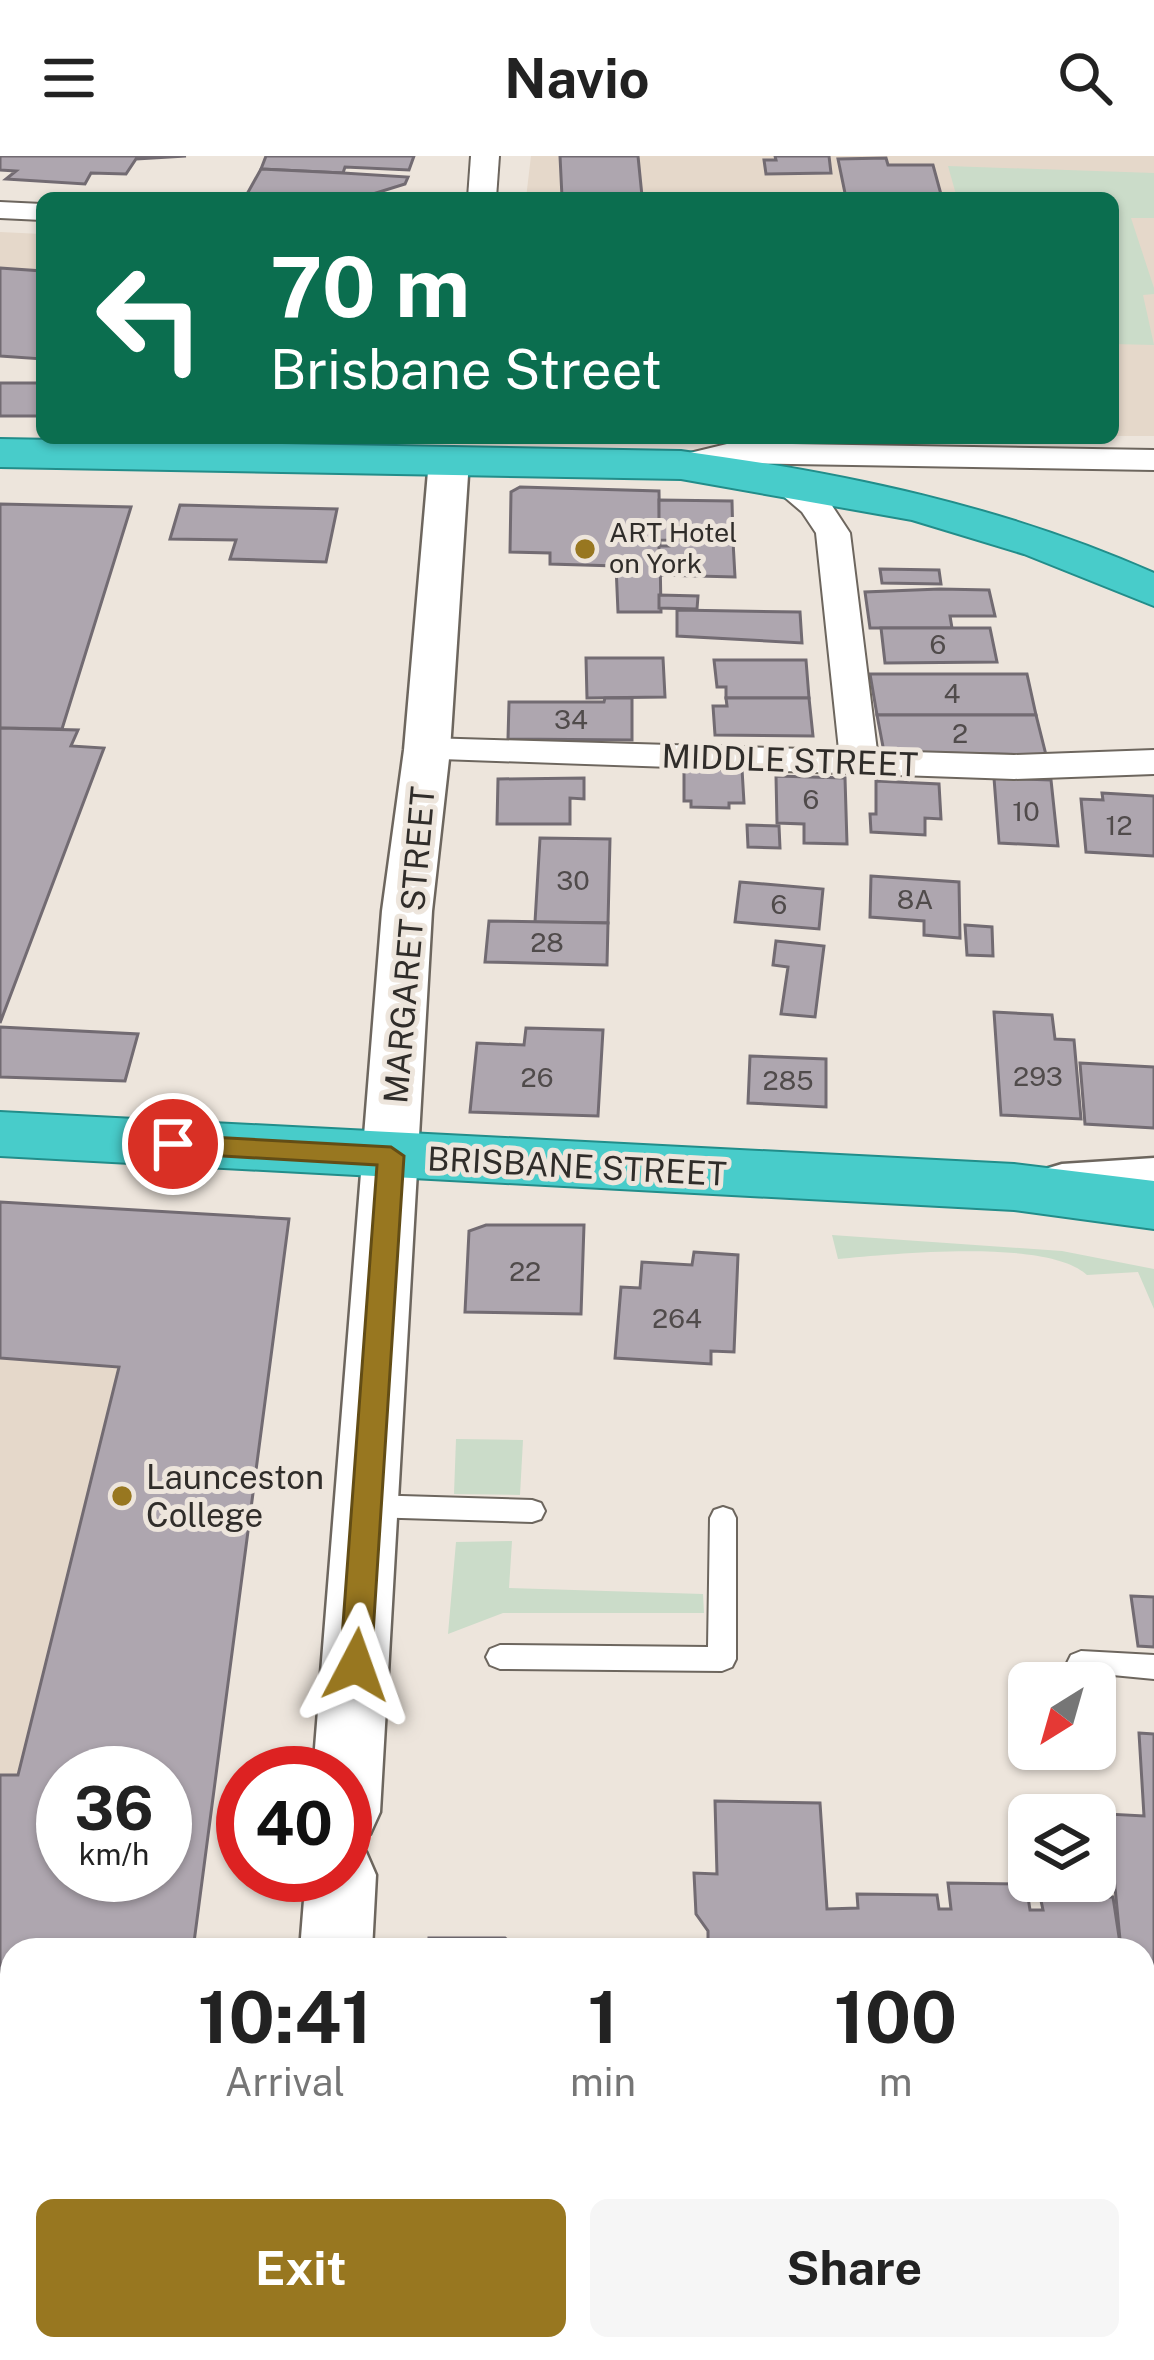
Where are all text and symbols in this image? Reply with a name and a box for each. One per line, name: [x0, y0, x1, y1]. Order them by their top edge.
icon: menu: [36, 45, 102, 111]
icon: search: [1052, 45, 1118, 111]
text: Navio: [504, 47, 650, 110]
text: 70 m: [270, 237, 470, 336]
icon: left: [72, 240, 228, 396]
text: Brisbane Street: [270, 338, 662, 401]
place label: ART Hotel on York: [609, 516, 738, 579]
marker: ART Hotel on York: [572, 536, 598, 562]
house number: 6: [930, 628, 946, 660]
house number: 4: [944, 677, 961, 709]
house number: 34: [554, 703, 588, 735]
house number: 2: [952, 717, 968, 749]
street label: MIDDLE STREET: [661, 737, 919, 783]
house number: 6: [803, 783, 819, 815]
street label: MARGARET STREET: [376, 785, 442, 1105]
house number: 10: [1012, 795, 1040, 827]
house number: 12: [1105, 809, 1133, 841]
house number: 30: [556, 864, 590, 896]
house number: 8A: [897, 883, 933, 915]
house number: 6: [771, 888, 787, 920]
house number: 28: [530, 926, 564, 958]
house number: 293: [1013, 1060, 1063, 1092]
house number: 26: [521, 1061, 553, 1093]
house number: 285: [763, 1064, 813, 1096]
pin: [122, 1093, 224, 1195]
icon: arrive: [140, 1111, 206, 1177]
street label: BRISBANE STREET: [426, 1139, 728, 1193]
house number: 22: [509, 1255, 541, 1287]
house number: 264: [652, 1302, 702, 1334]
place label: Launceston College: [146, 1458, 324, 1534]
marker: Launceston College: [109, 1483, 135, 1509]
position arrow: [293, 1602, 419, 1728]
north arrow: [1008, 1662, 1116, 1770]
map controls: [1008, 1662, 1116, 1902]
speed limit sign: 40: [216, 1746, 372, 1902]
text: 36: [74, 1773, 154, 1844]
button: layers: [1008, 1794, 1116, 1902]
text: km/h: [79, 1836, 149, 1872]
text: 10:41: [198, 1975, 372, 2059]
text: 1: [588, 1975, 618, 2059]
text: 100: [834, 1975, 957, 2059]
text: Arrival: [225, 2059, 345, 2105]
text: min: [570, 2059, 636, 2105]
text: m: [879, 2059, 912, 2105]
button: Exit: [36, 2199, 566, 2337]
button: Share: [590, 2199, 1119, 2337]

